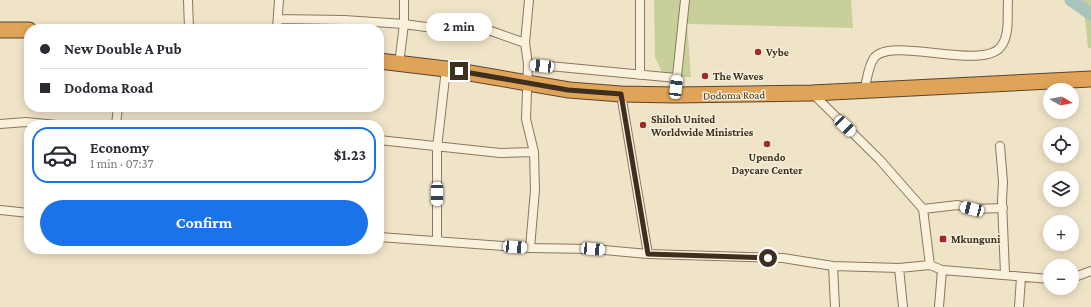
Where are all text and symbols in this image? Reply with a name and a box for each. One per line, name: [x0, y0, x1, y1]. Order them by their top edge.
callout: 2 min: [426, 13, 492, 41]
text: 2 min: [443, 19, 475, 34]
text: New Double A Pub: [64, 41, 182, 57]
place label: Vybe: [765, 46, 789, 58]
marker: Vybe: [753, 47, 763, 57]
car: [529, 59, 555, 73]
route end: [450, 62, 468, 80]
place label: The Waves: [713, 70, 764, 82]
marker: The Waves: [700, 71, 710, 81]
car: [669, 74, 683, 100]
text: Dodoma Road: [64, 80, 153, 96]
north arrow: [1043, 83, 1079, 119]
map controls: [1043, 83, 1079, 295]
street label: Dodoma Road: [703, 88, 765, 102]
place label: Shiloh United Worldwide Ministries: [650, 113, 754, 138]
car: [832, 113, 858, 139]
marker: Shiloh United Worldwide Ministries: [638, 120, 648, 130]
button: locate: [1043, 127, 1079, 163]
icon: car: [42, 137, 78, 173]
marker: Upendo Daycare Center: [762, 139, 772, 149]
text: Economy: [90, 140, 149, 156]
text: $1.23: [334, 147, 366, 163]
place label: Upendo Daycare Center: [731, 151, 803, 176]
text: 1 min · 07:37: [90, 156, 153, 171]
button: layers: [1043, 171, 1079, 207]
car: [431, 182, 443, 206]
button: Confirm: [40, 200, 368, 246]
car: [959, 200, 985, 218]
button: +: [1043, 215, 1079, 251]
place label: Mkunguni: [951, 233, 1001, 245]
marker: Mkunguni: [938, 234, 948, 244]
car: [503, 240, 527, 254]
car: [581, 242, 605, 256]
route start: [759, 249, 777, 267]
button: −: [1043, 259, 1079, 295]

